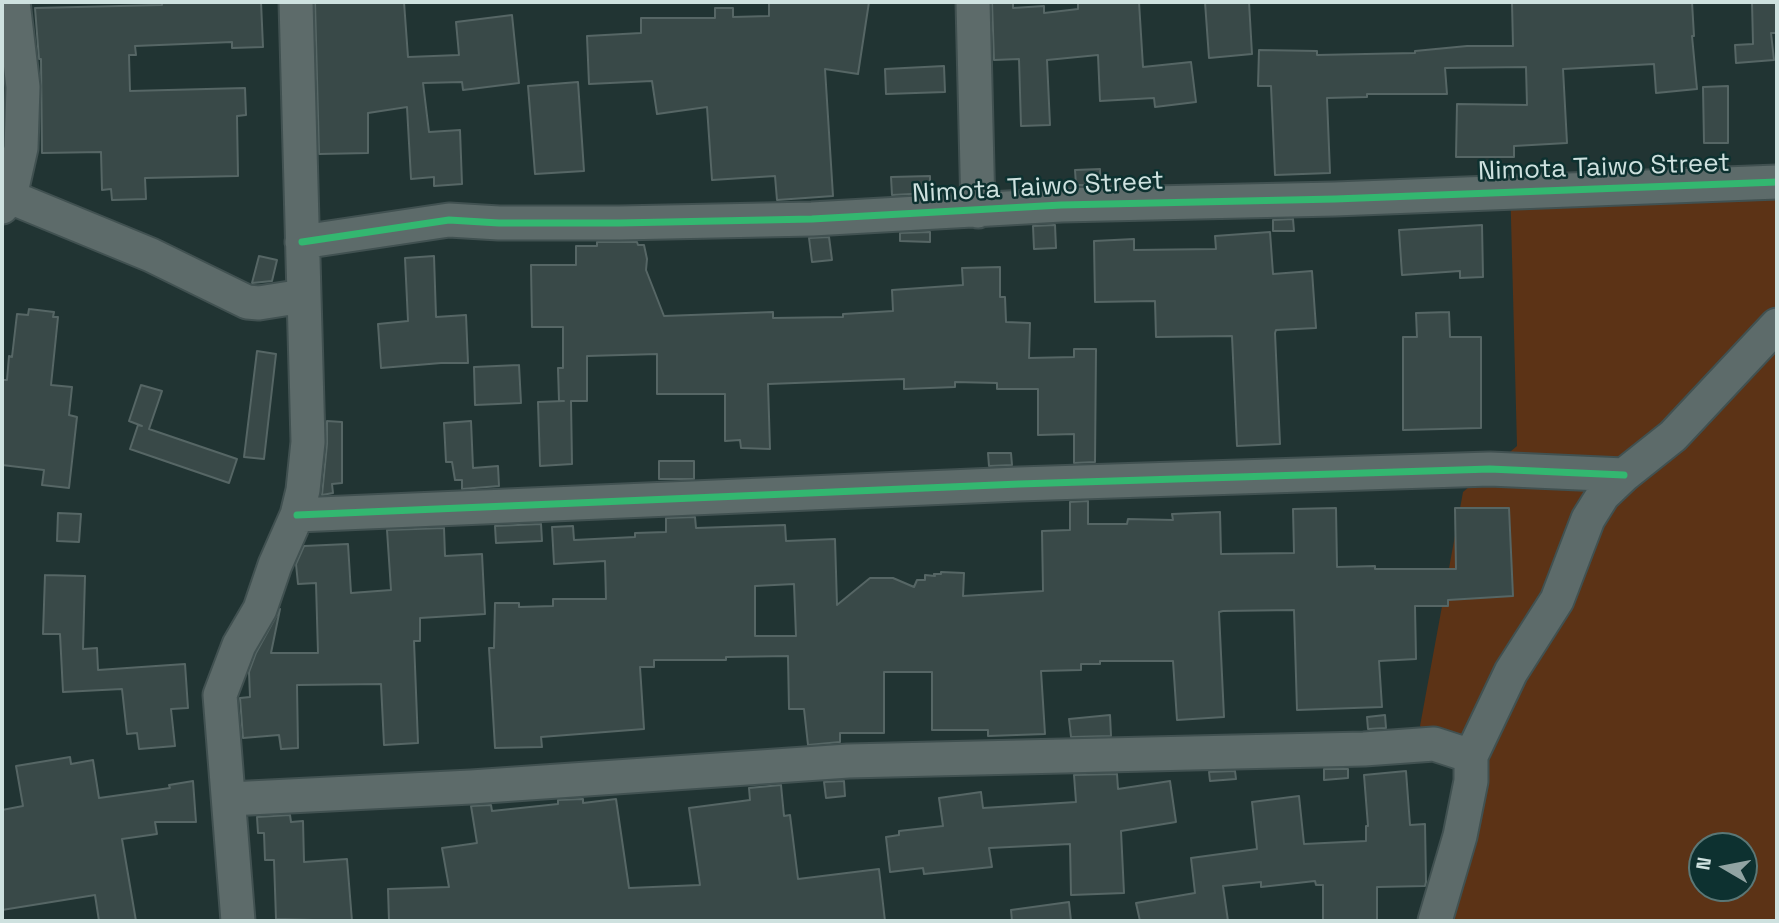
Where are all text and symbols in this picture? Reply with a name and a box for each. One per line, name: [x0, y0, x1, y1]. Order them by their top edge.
street label: Nimota Taiwo Street: [1477, 148, 1731, 188]
street label: Nimota Taiwo Street: [911, 166, 1165, 210]
north arrow: [1688, 832, 1758, 902]
text: N: [1690, 855, 1717, 872]

